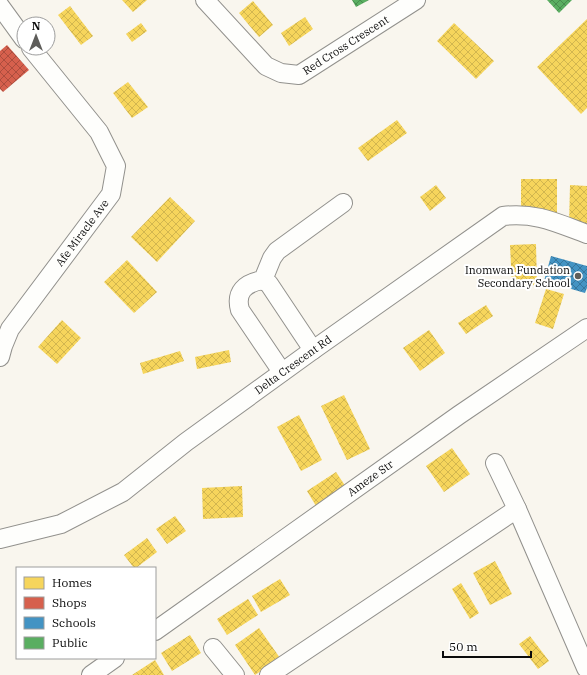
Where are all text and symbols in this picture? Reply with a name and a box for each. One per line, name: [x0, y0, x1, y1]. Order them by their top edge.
street label: Red Cross Crescent: [300, 12, 391, 78]
north arrow: [16, 16, 56, 56]
text: N: [32, 19, 41, 33]
street label: Afe Miracle Ave: [52, 196, 112, 269]
place label: Inomwan Fundation Secondary School: [465, 263, 570, 290]
marker: Inomwan Fundation Secondary School: [573, 271, 583, 281]
street label: Delta Crescent Rd: [252, 332, 334, 397]
street label: Ameze Str: [345, 457, 396, 499]
legend: [16, 567, 156, 659]
text: Homes: [52, 575, 92, 590]
text: Shops: [52, 595, 87, 610]
text: Schools: [52, 615, 96, 630]
scale bar: [443, 633, 531, 659]
text: Public: [52, 635, 88, 650]
text: 50 m: [449, 639, 478, 654]

